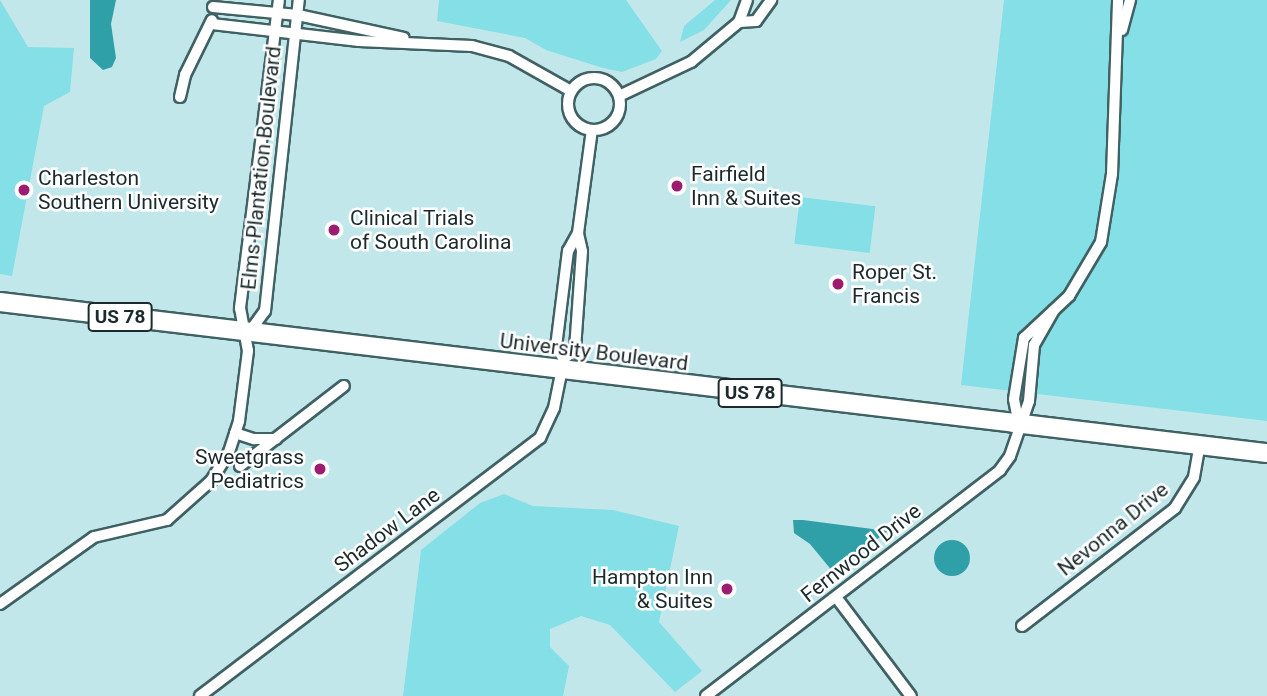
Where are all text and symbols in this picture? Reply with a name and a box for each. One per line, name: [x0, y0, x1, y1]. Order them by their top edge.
street label: Elms Plantation Boulevard: [236, 45, 286, 291]
place label: Fairfield Inn & Suites: [691, 161, 801, 211]
place label: Charleston Southern University: [38, 165, 219, 215]
marker: Fairfield Inn & Suites: [669, 178, 685, 194]
marker: Charleston Southern University: [16, 182, 32, 198]
place label: Clinical Trials of South Carolina: [350, 205, 511, 255]
marker: Clinical Trials of South Carolina: [324, 220, 344, 240]
place label: Roper St. Francis: [852, 259, 937, 309]
marker: Roper St. Francis: [830, 276, 846, 292]
road number: US 78: [87, 302, 153, 332]
street label: University Boulevard: [498, 328, 690, 376]
road number: US 78: [717, 378, 783, 408]
place label: Sweetgrass Pediatrics: [195, 444, 304, 494]
marker: Sweetgrass Pediatrics: [310, 459, 330, 479]
street label: Nevonna Drive: [1053, 477, 1173, 581]
street label: Shadow Lane: [329, 482, 445, 578]
street label: Fernwood Drive: [796, 498, 926, 608]
place label: Hampton Inn & Suites: [592, 564, 713, 614]
marker: Hampton Inn & Suites: [719, 581, 735, 597]

